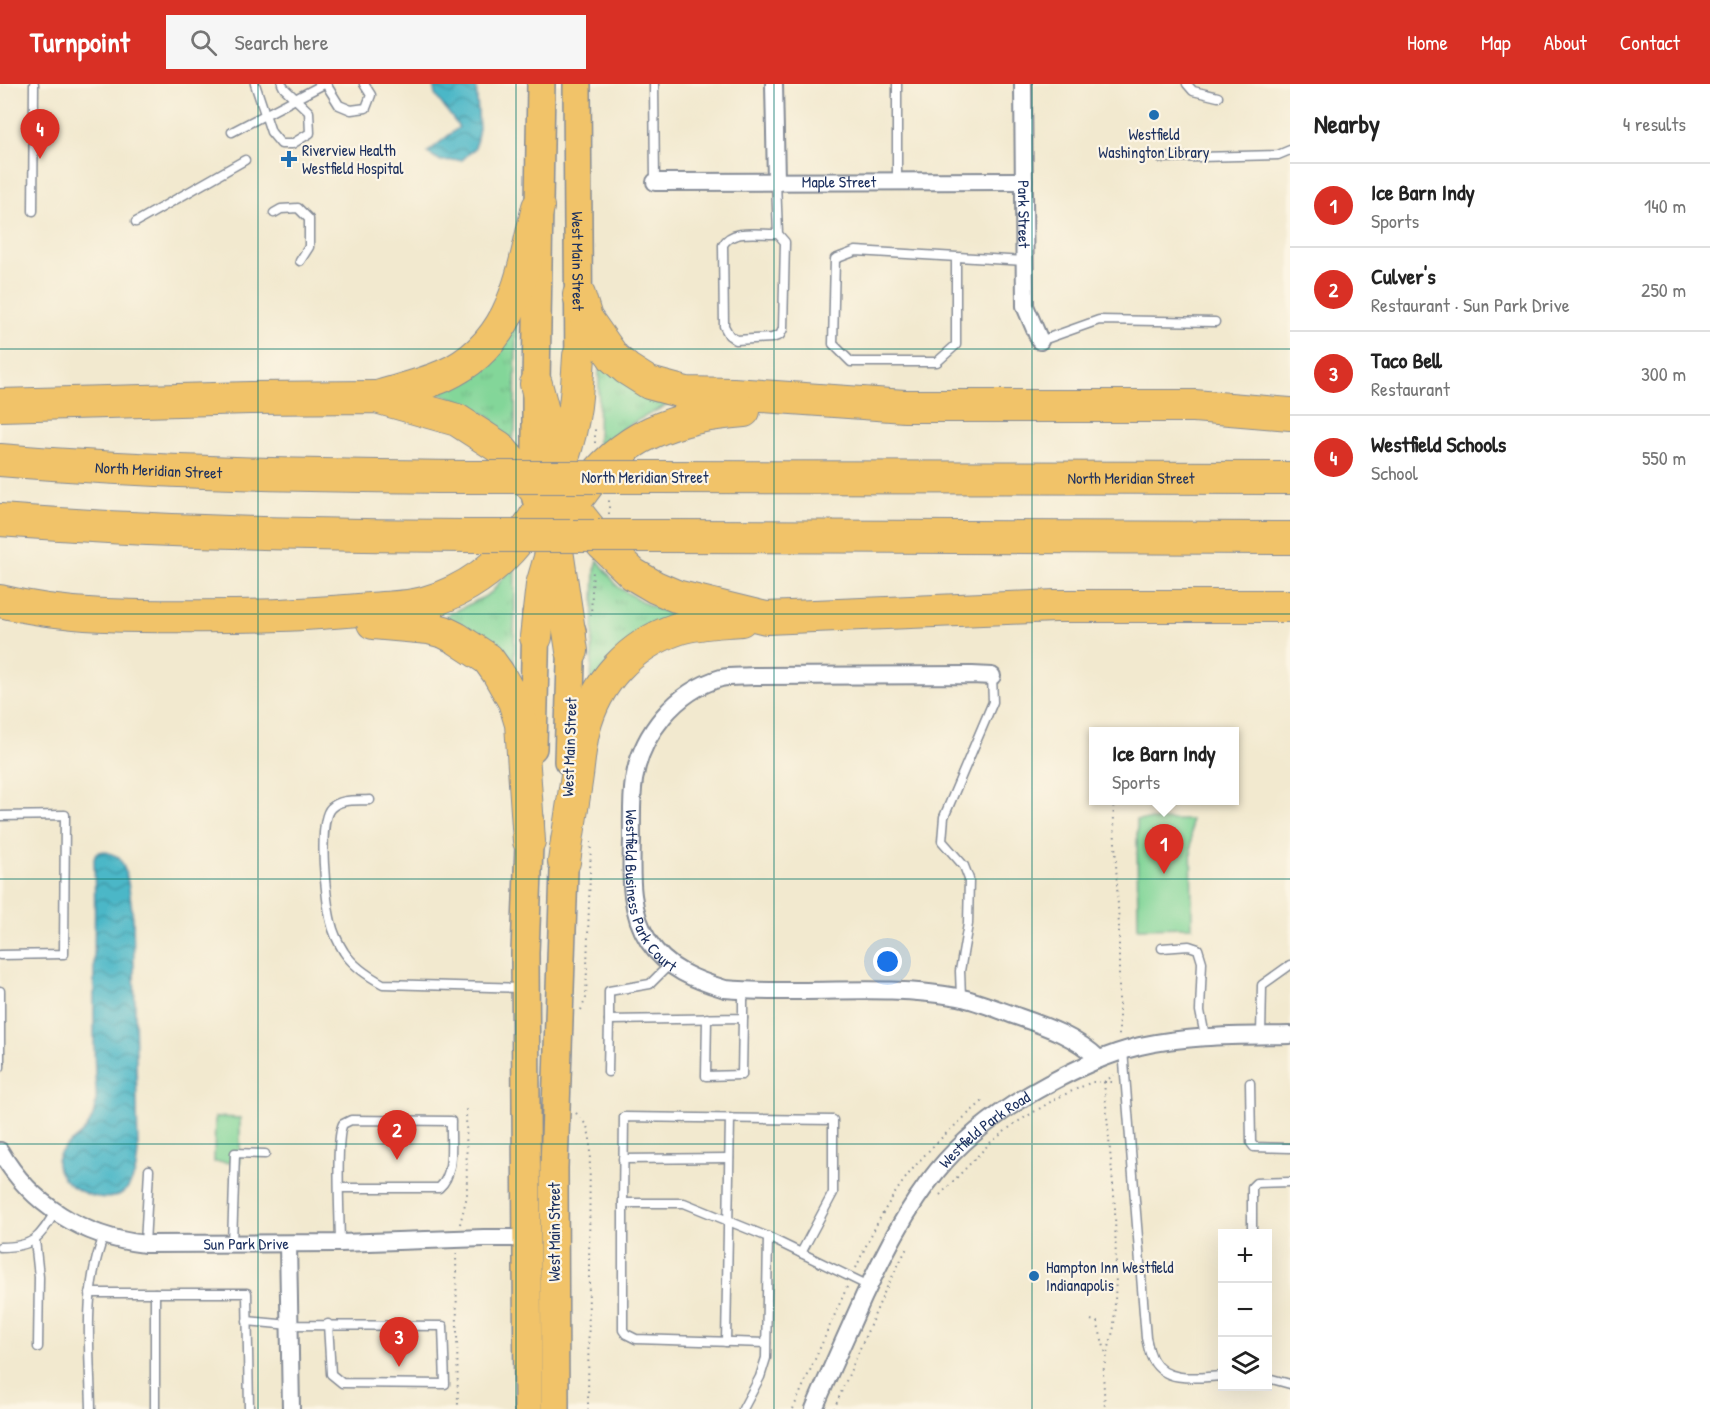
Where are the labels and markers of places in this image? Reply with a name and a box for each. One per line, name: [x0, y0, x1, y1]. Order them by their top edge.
marker: Westfield Washington Library: [1147, 108, 1161, 122]
pin: 4: [20, 110, 60, 159]
place label: Westfield Washington Library: [1098, 123, 1210, 163]
place label: Riverview Health Westfield Hospital: [302, 139, 404, 179]
marker: Riverview Health Westfield Hospital: [280, 150, 298, 168]
pin: 1: [1144, 824, 1184, 874]
pin: 2: [378, 1110, 416, 1160]
place label: Hampton Inn Westfield Indianapolis: [1046, 1256, 1173, 1296]
marker: Hampton Inn Westfield Indianapolis: [1027, 1269, 1041, 1283]
pin: 3: [380, 1318, 418, 1367]

